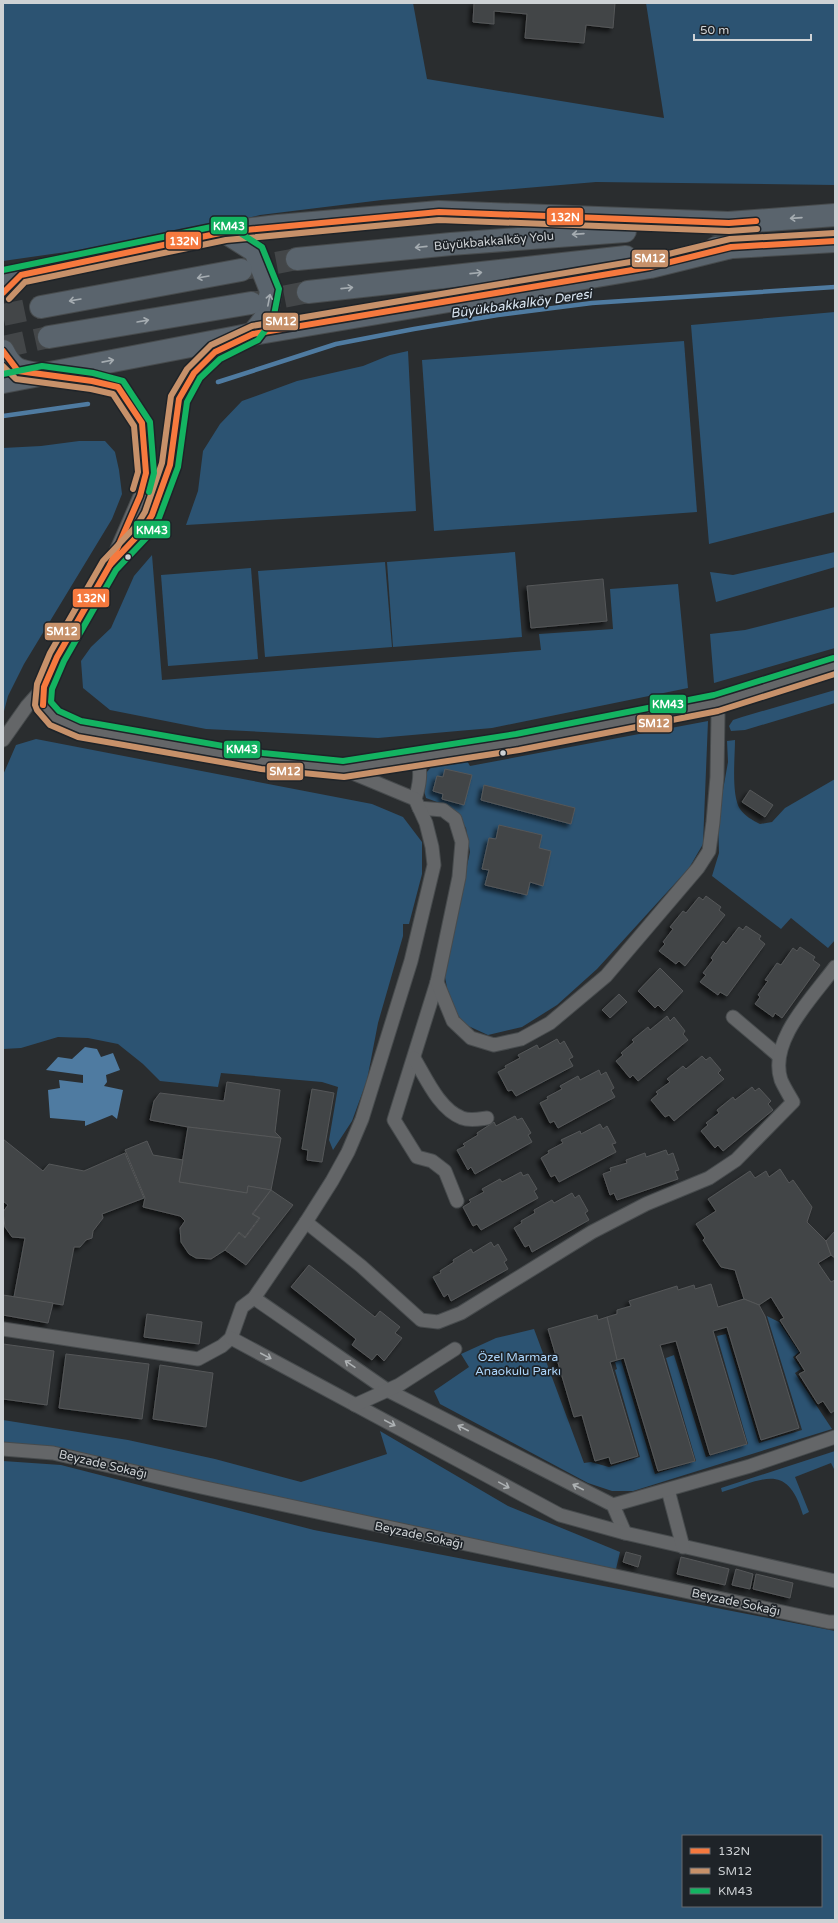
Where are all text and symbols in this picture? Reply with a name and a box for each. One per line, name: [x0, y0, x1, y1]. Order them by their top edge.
scale bar: [694, 16, 811, 42]
text: 50 m: [700, 23, 729, 37]
line badge: 132N: [546, 207, 584, 226]
text: 132N: [550, 211, 580, 224]
one-way arrow: [790, 214, 803, 221]
line badge: KM43: [210, 216, 248, 235]
text: KM43: [213, 220, 245, 233]
street label: Büyükbakkalköy Yolu: [433, 229, 555, 253]
line badge: 132N: [165, 231, 202, 250]
one-way arrow: [572, 231, 585, 238]
text: 132N: [169, 235, 199, 248]
one-way arrow: [415, 243, 428, 251]
line badge: SM12: [631, 249, 669, 268]
text: SM12: [634, 252, 666, 265]
one-way arrow: [469, 270, 482, 277]
one-way arrow: [197, 273, 210, 281]
one-way arrow: [340, 284, 353, 292]
water label: Büyükbakkalköy Deresi: [449, 286, 595, 322]
one-way arrow: [266, 294, 274, 307]
one-way arrow: [69, 297, 82, 305]
line badge: SM12: [262, 312, 299, 331]
text: SM12: [265, 315, 297, 328]
one-way arrow: [136, 317, 149, 325]
one-way arrow: [101, 357, 114, 365]
line badge: KM43: [133, 520, 171, 539]
text: KM43: [136, 524, 168, 537]
unlabelled marker: [123, 552, 133, 562]
line badge: 132N: [72, 588, 110, 608]
text: 132N: [76, 592, 106, 605]
line badge: SM12: [44, 622, 81, 641]
text: SM12: [46, 625, 78, 638]
line badge: KM43: [649, 694, 687, 714]
text: KM43: [652, 698, 684, 711]
line badge: SM12: [636, 714, 673, 733]
text: SM12: [638, 717, 670, 730]
line badge: KM43: [223, 740, 261, 759]
text: KM43: [226, 743, 258, 756]
unlabelled marker: [498, 748, 508, 758]
line badge: SM12: [266, 762, 304, 781]
text: SM12: [269, 765, 301, 778]
park label: Özel Marmara Anaokulu Parkı: [475, 1350, 561, 1378]
one-way arrow: [260, 1353, 272, 1361]
one-way arrow: [345, 1360, 356, 1368]
one-way arrow: [383, 1420, 395, 1428]
one-way arrow: [457, 1424, 469, 1431]
street label: Beyzade Sokağı: [58, 1447, 148, 1481]
one-way arrow: [498, 1481, 510, 1489]
one-way arrow: [573, 1483, 585, 1491]
street label: Beyzade Sokağı: [373, 1519, 465, 1551]
street label: Beyzade Sokağı: [690, 1586, 782, 1618]
legend: [682, 1835, 822, 1907]
text: 132N: [718, 1844, 750, 1858]
text: SM12: [718, 1864, 752, 1878]
text: KM43: [718, 1884, 753, 1898]

